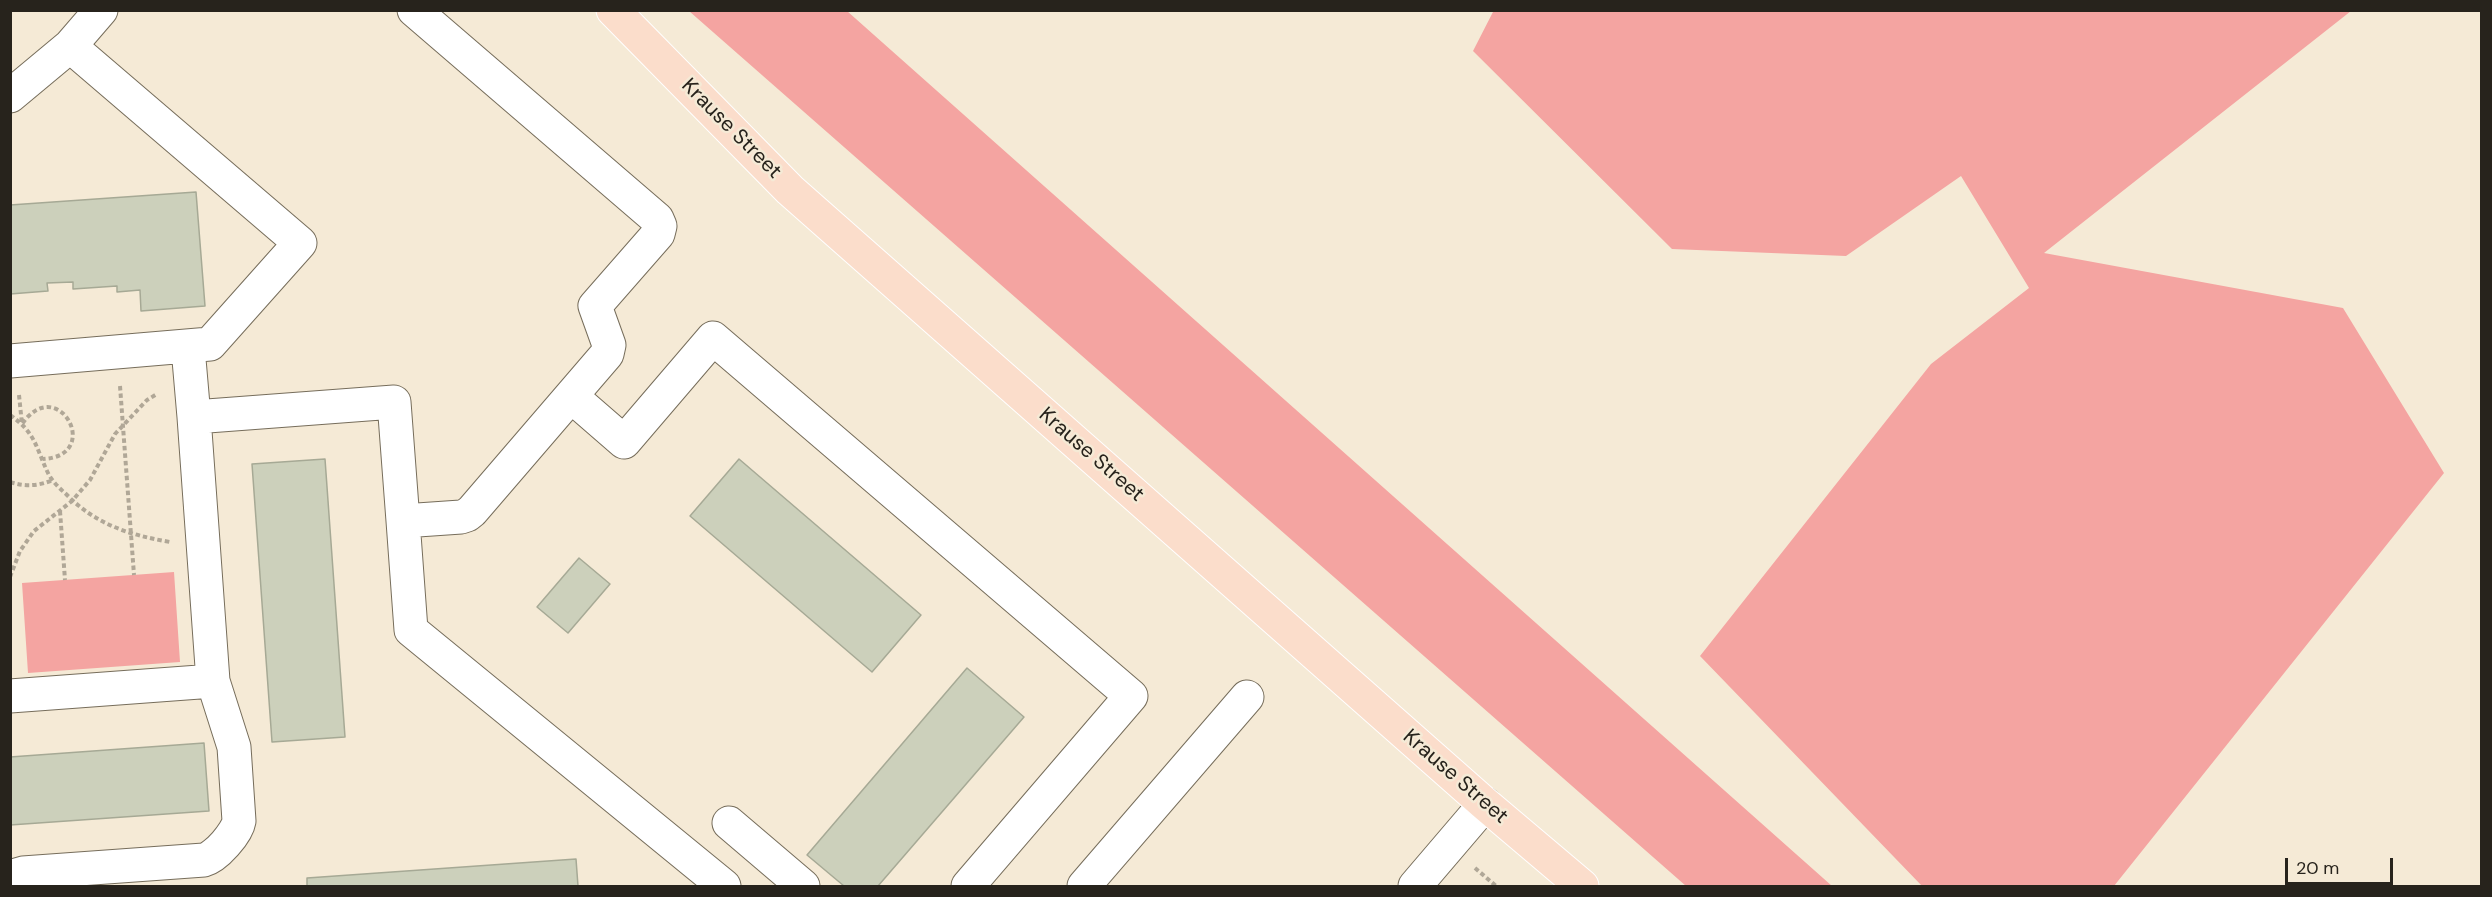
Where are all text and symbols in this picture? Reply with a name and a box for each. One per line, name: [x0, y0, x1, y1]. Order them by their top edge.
street label: Krause Street: [676, 74, 786, 184]
street label: Krause Street: [1033, 402, 1149, 508]
street label: Krause Street: [1397, 724, 1513, 830]
scale bar: [2288, 846, 2396, 884]
text: 20 m: [2296, 856, 2339, 880]

